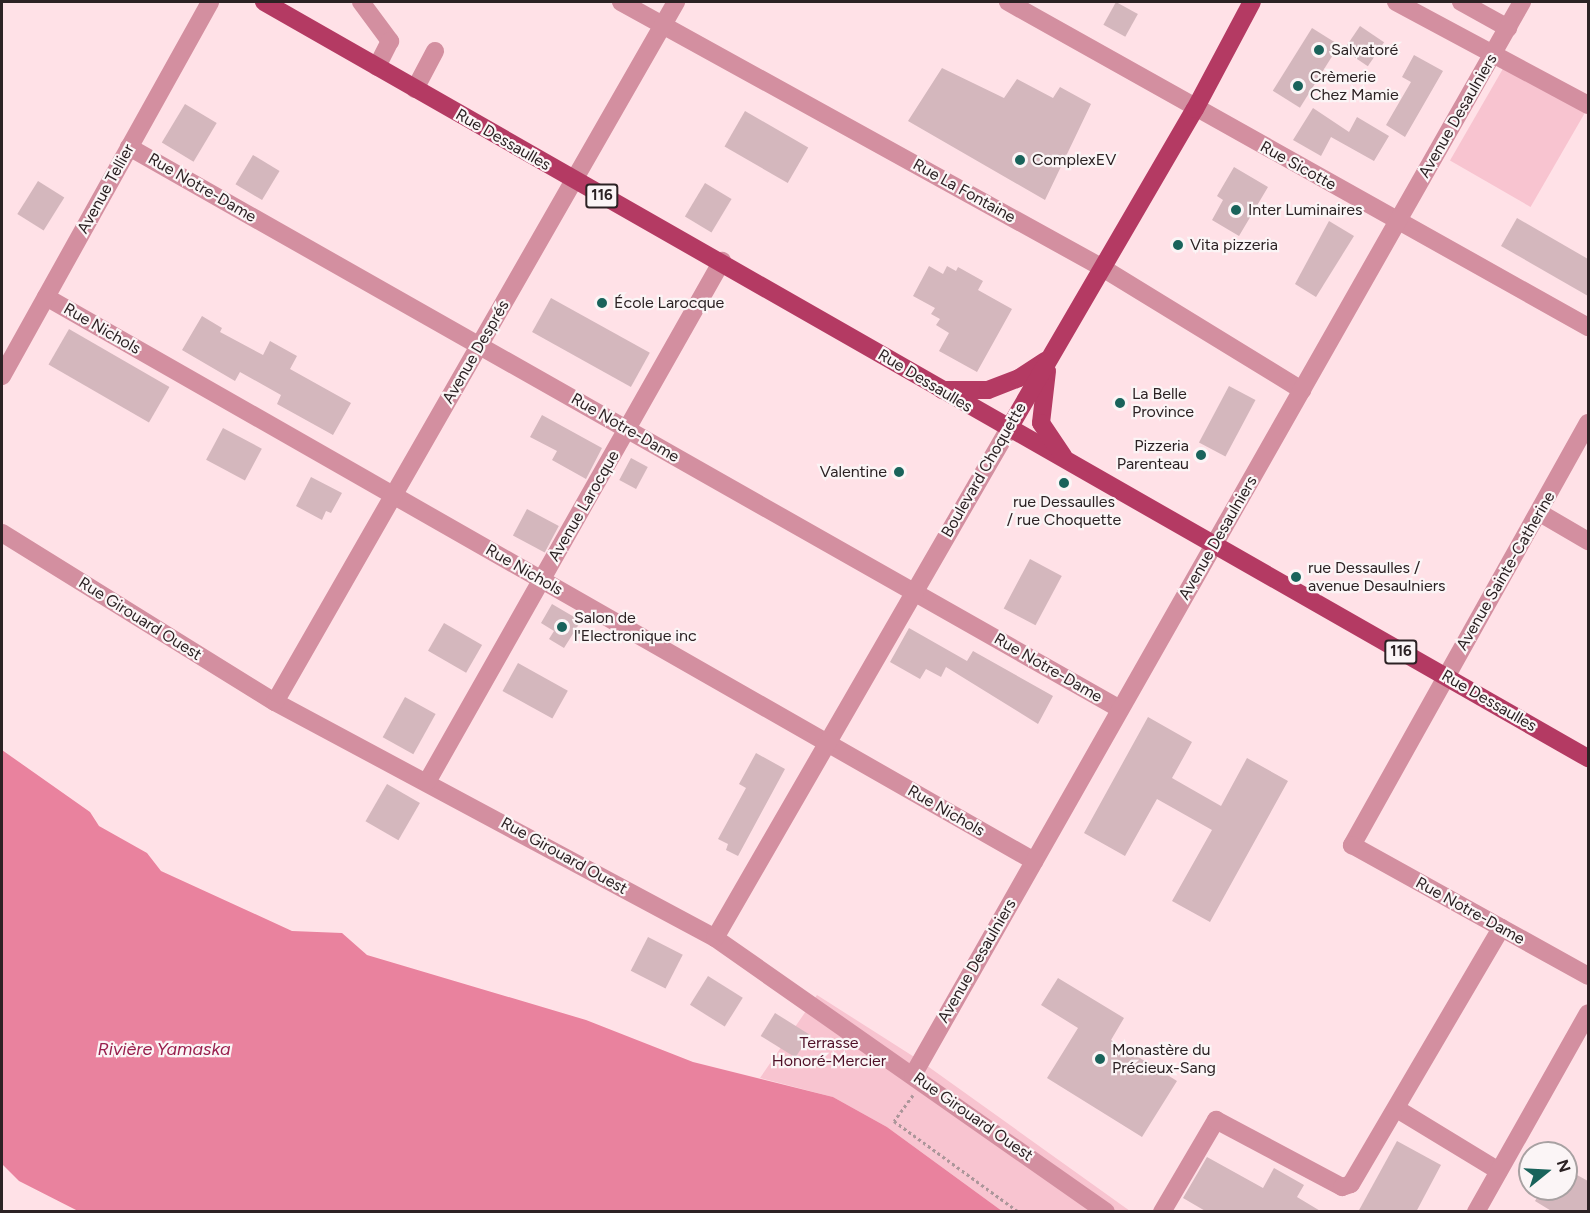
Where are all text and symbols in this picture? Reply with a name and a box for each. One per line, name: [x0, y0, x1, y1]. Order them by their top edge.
place label: Salvatoré: [1331, 40, 1398, 60]
marker: Salvatoré: [1312, 43, 1326, 57]
street label: Avenue Desaulniers: [1415, 51, 1501, 181]
place label: Crèmerie Chez Mamie: [1310, 67, 1399, 105]
marker: Crèmerie Chez Mamie: [1291, 79, 1305, 93]
street label: Rue Dessaulles: [452, 105, 554, 175]
street label: Rue Sicotte: [1257, 137, 1339, 195]
street label: Avenue Tellier: [73, 141, 139, 237]
street label: Rue Notre-Dame: [145, 149, 259, 227]
place label: ComplexEV: [1032, 150, 1116, 170]
marker: ComplexEV: [1013, 153, 1027, 167]
street label: Rue La Fontaine: [909, 155, 1019, 227]
road number: 116: [584, 184, 620, 208]
place label: Inter Luminaires: [1248, 200, 1362, 220]
marker: Inter Luminaires: [1229, 203, 1243, 217]
place label: Vita pizzeria: [1190, 235, 1278, 255]
marker: Vita pizzeria: [1171, 238, 1185, 252]
place label: École Larocque: [614, 293, 724, 313]
marker: École Larocque: [595, 296, 609, 310]
street label: Avenue Després: [439, 297, 513, 407]
street label: Rue Nichols: [60, 299, 144, 359]
street label: Rue Dessaulles: [874, 345, 976, 417]
place label: La Belle Province: [1132, 384, 1194, 422]
street label: Rue Notre-Dame: [568, 389, 682, 467]
marker: La Belle Province: [1113, 396, 1127, 410]
street label: Boulevard Choquette: [938, 399, 1030, 541]
place label: Pizzeria Parenteau: [1117, 436, 1189, 474]
street label: Avenue Larocque: [544, 447, 624, 565]
marker: Pizzeria Parenteau: [1194, 448, 1208, 462]
place label: Valentine: [820, 462, 887, 482]
marker: Valentine: [892, 465, 906, 479]
street label: Avenue Desaulniers: [1175, 473, 1261, 603]
marker: rue Dessaulles / rue Choquette: [1057, 476, 1071, 490]
street label: Avenue Sainte-Catherine: [1453, 488, 1559, 654]
place label: rue Dessaulles / rue Choquette: [1007, 492, 1121, 530]
street label: Rue Nichols: [482, 540, 566, 600]
place label: rue Dessaulles / avenue Desaulniers: [1308, 558, 1446, 596]
marker: rue Dessaulles / avenue Desaulniers: [1289, 570, 1303, 584]
street label: Rue Girouard Ouest: [75, 573, 205, 665]
place label: Salon de l'Electronique inc: [574, 608, 697, 646]
marker: Salon de l'Electronique inc: [555, 620, 569, 634]
street label: Rue Notre-Dame: [991, 629, 1105, 707]
road number: 116: [1383, 640, 1419, 664]
street label: Rue Dessaulles: [1438, 666, 1540, 736]
street label: Rue Nichols: [904, 781, 988, 841]
street label: Rue Girouard Ouest: [497, 813, 631, 899]
street label: Rue Notre-Dame: [1412, 873, 1528, 949]
street label: Avenue Desaulniers: [934, 896, 1020, 1026]
park label: Terrasse Honoré-Mercier: [772, 1033, 886, 1071]
water label: Rivière Yamaska: [97, 1038, 231, 1060]
place label: Monastère du Précieux-Sang: [1112, 1040, 1216, 1078]
marker: Monastère du Précieux-Sang: [1093, 1052, 1107, 1066]
street label: Rue Girouard Ouest: [909, 1069, 1037, 1165]
north arrow: [1518, 1141, 1578, 1201]
text: N: [1553, 1157, 1575, 1175]

